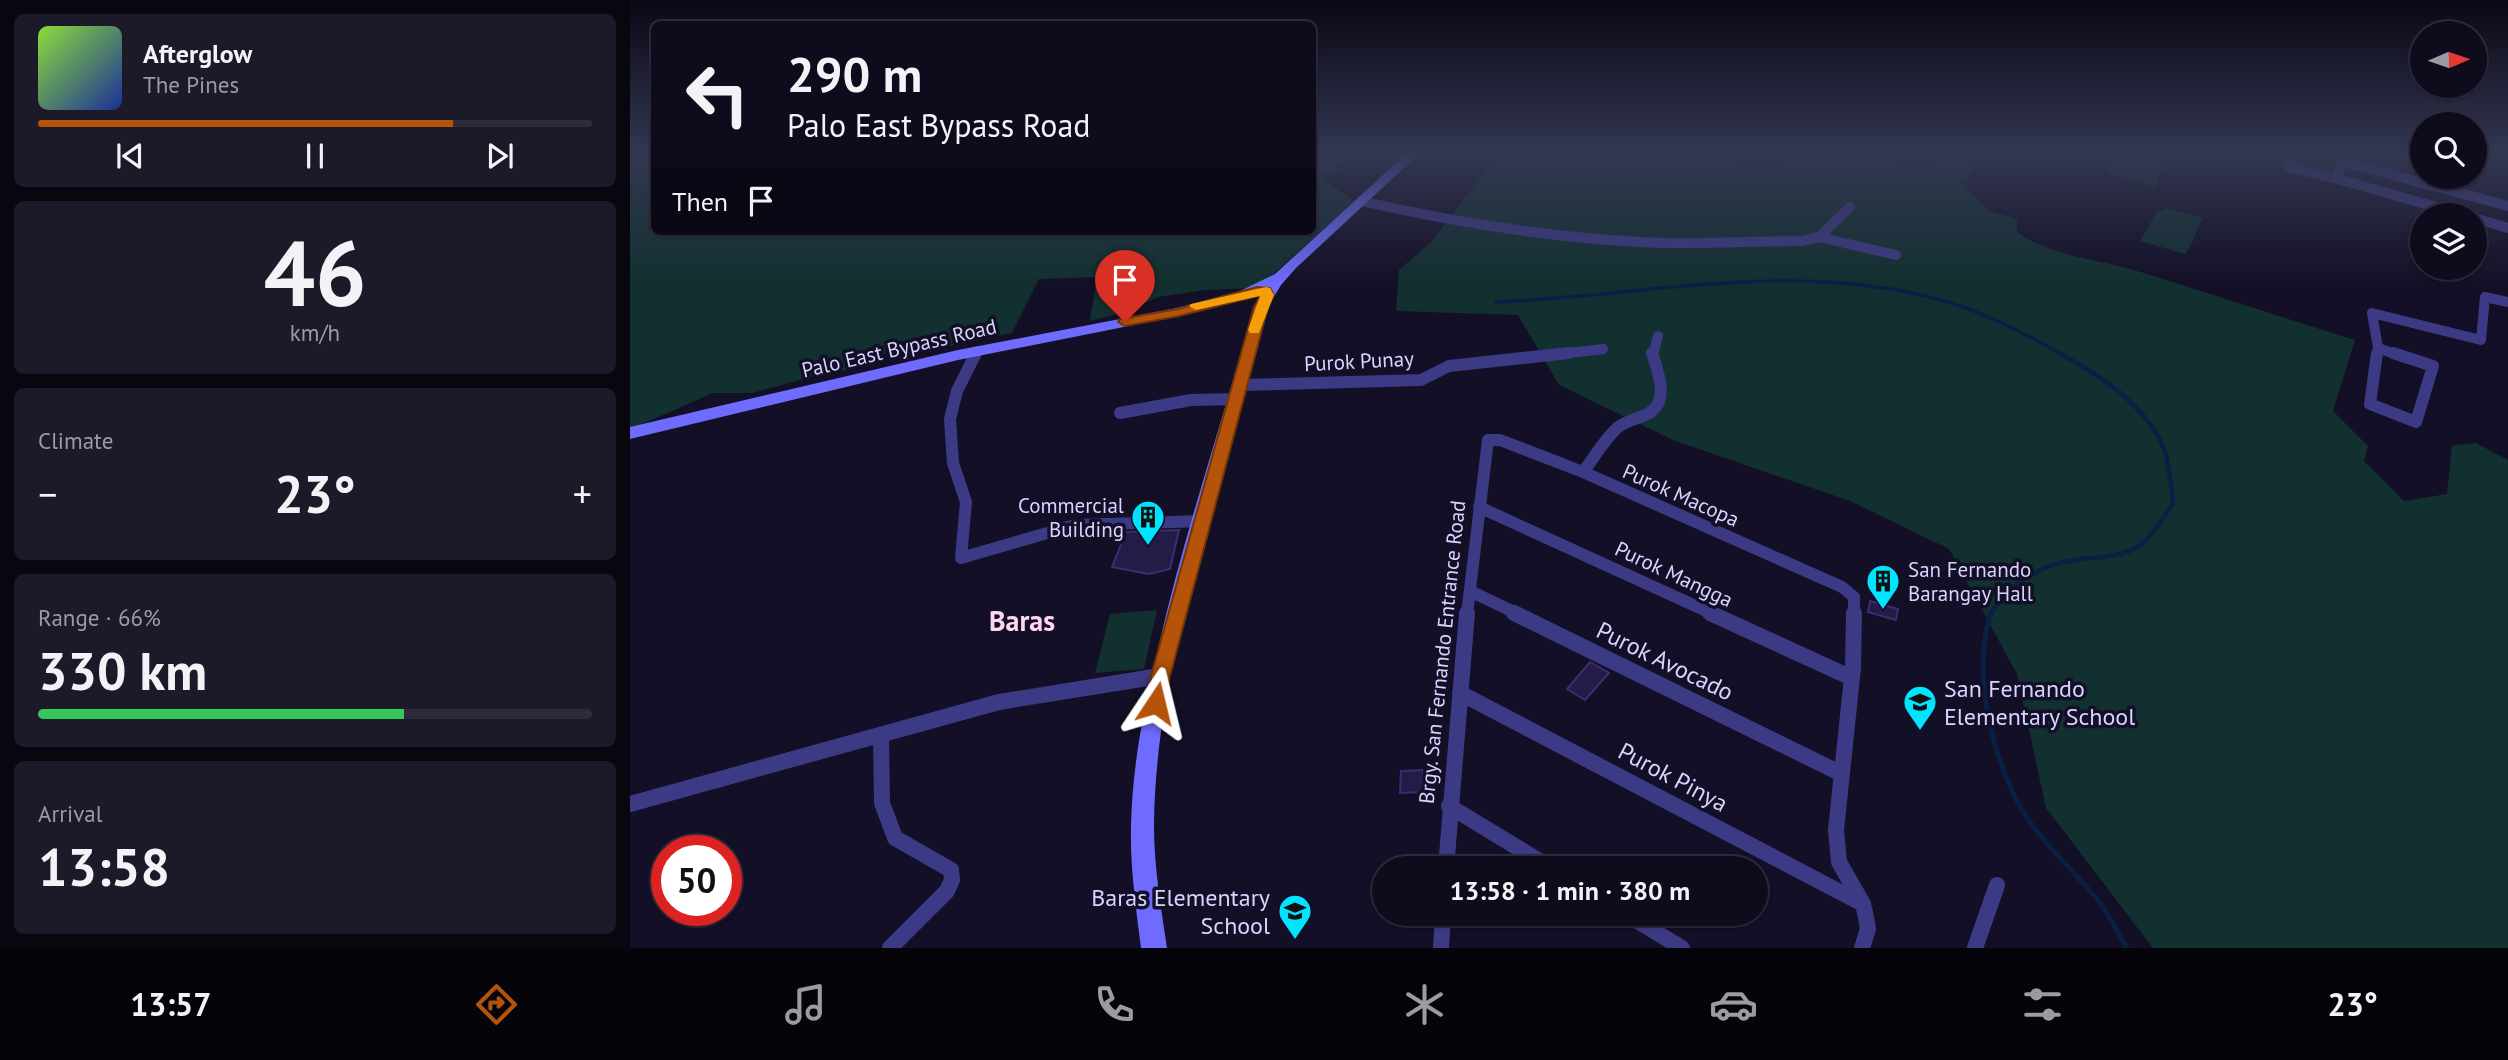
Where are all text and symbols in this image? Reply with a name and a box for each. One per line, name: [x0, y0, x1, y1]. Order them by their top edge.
north arrow: [2410, 21, 2487, 98]
map controls: [2410, 21, 2487, 280]
text: Afterglow: [143, 37, 252, 70]
text: 290 m: [787, 42, 922, 106]
icon: left: [672, 49, 763, 140]
text: The Pines: [143, 70, 239, 99]
text: Palo East Bypass Road: [787, 104, 1091, 146]
button: search: [2410, 112, 2487, 189]
icon: previous: [111, 137, 149, 175]
icon: pause: [296, 137, 334, 175]
icon: next: [481, 137, 519, 175]
icon: arrive: [742, 182, 780, 220]
text: Then: [672, 185, 728, 218]
button: layers: [2410, 203, 2487, 280]
text: 46: [263, 213, 367, 331]
pin: [1095, 250, 1155, 322]
icon: arrive: [1106, 261, 1144, 299]
street label: Palo East Bypass Road: [799, 312, 999, 384]
text: km/h: [290, 318, 340, 347]
street label: Purok Punay: [1303, 345, 1415, 377]
text: Climate: [38, 426, 113, 455]
street label: Purok Macopa: [1618, 457, 1744, 533]
text: 23°: [274, 460, 356, 527]
text: −: [38, 469, 57, 518]
text: +: [573, 469, 592, 518]
place label: Commercial Building: [1018, 492, 1124, 543]
building icon: Commercial Building: [1129, 498, 1167, 547]
street label: Brgy. San Fernando Entrance Road: [1413, 499, 1471, 805]
street label: Purok Mangga: [1611, 535, 1737, 613]
place label: San Fernando Barangay Hall: [1908, 556, 2033, 607]
building icon: San Fernando Barangay Hall: [1864, 562, 1902, 611]
district label: Baras: [989, 602, 1055, 639]
text: Range · 66%: [38, 603, 161, 632]
street label: Purok Avocado: [1591, 614, 1739, 708]
text: 330 km: [38, 637, 207, 704]
position arrow: [1119, 666, 1193, 740]
place label: San Fernando Elementary School: [1944, 673, 2135, 732]
school or university icon: San Fernando Elementary School: [1901, 683, 1939, 732]
street label: Purok Pinya: [1613, 735, 1733, 819]
text: Arrival: [38, 799, 102, 828]
text: 13:58: [38, 833, 170, 900]
speed limit sign: 50: [651, 835, 742, 926]
text: 13:58 · 1 min · 380 m: [1450, 874, 1690, 907]
place label: Baras Elementary School: [1091, 882, 1270, 941]
school or university icon: Baras Elementary School: [1276, 892, 1314, 941]
icon: directions: [472, 980, 521, 1029]
icon: music: [781, 980, 830, 1029]
icon: phone: [1090, 980, 1139, 1029]
icon: climate: [1400, 980, 1449, 1029]
icon: car: [1709, 980, 1758, 1029]
icon: filters: [2018, 980, 2067, 1029]
text: 13:57: [130, 983, 211, 1025]
text: 23°: [2328, 983, 2378, 1025]

